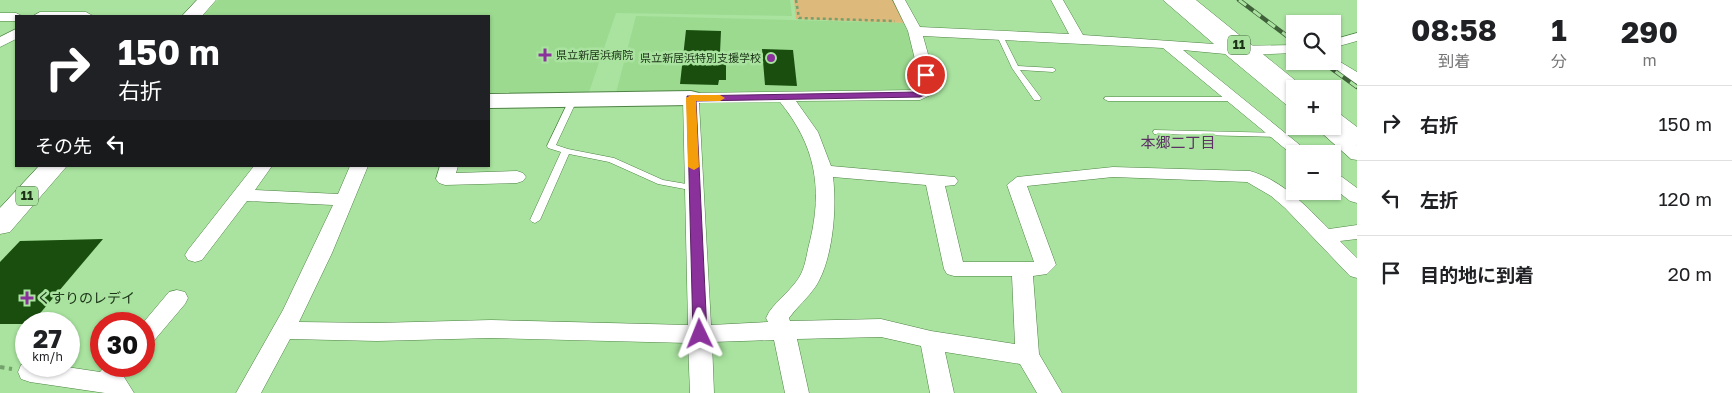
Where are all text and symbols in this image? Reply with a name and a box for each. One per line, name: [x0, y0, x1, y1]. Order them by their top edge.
text: 08:58: [1411, 12, 1497, 48]
text: 1: [1551, 12, 1567, 48]
text: 290: [1621, 14, 1678, 50]
map controls: [1286, 15, 1341, 200]
button: search: [1286, 15, 1341, 70]
text: 150 m: [118, 31, 220, 73]
icon: right: [35, 35, 100, 100]
road number: 11: [1228, 36, 1250, 54]
marker: 県立新居浜病院: [538, 48, 552, 62]
place label: 県立新居浜病院: [556, 48, 633, 61]
text: m: [1642, 50, 1657, 70]
place label: 県立新居浜特別支援学校: [640, 51, 761, 64]
text: 到着: [1438, 51, 1470, 71]
text: 分: [1551, 51, 1567, 71]
marker: 県立新居浜特別支援学校: [765, 52, 777, 64]
pin: [905, 54, 947, 96]
icon: arrive: [912, 61, 940, 89]
text: 右折: [118, 77, 162, 104]
button: +: [1286, 80, 1341, 135]
icon: right: [1377, 109, 1405, 137]
text: 150 m: [1658, 112, 1712, 135]
text: 右折: [1420, 113, 1458, 136]
icon: left: [102, 130, 130, 158]
district label: 本郷二丁目: [1140, 133, 1216, 151]
text: その先: [35, 134, 92, 157]
button: −: [1286, 145, 1341, 200]
icon: left: [1377, 184, 1405, 212]
road number: 11: [16, 187, 38, 206]
text: 120 m: [1658, 187, 1712, 210]
text: 左折: [1420, 188, 1458, 211]
icon: arrive: [1377, 259, 1405, 287]
text: 20 m: [1668, 262, 1712, 285]
text: 目的地に到着: [1420, 263, 1534, 286]
place label: くすりのレデイ: [37, 289, 135, 306]
marker: くすりのレデイ: [21, 292, 33, 304]
position arrow: [673, 307, 725, 359]
speed limit sign: 30: [90, 312, 155, 377]
text: 27: [33, 323, 62, 354]
text: km/h: [32, 349, 63, 364]

